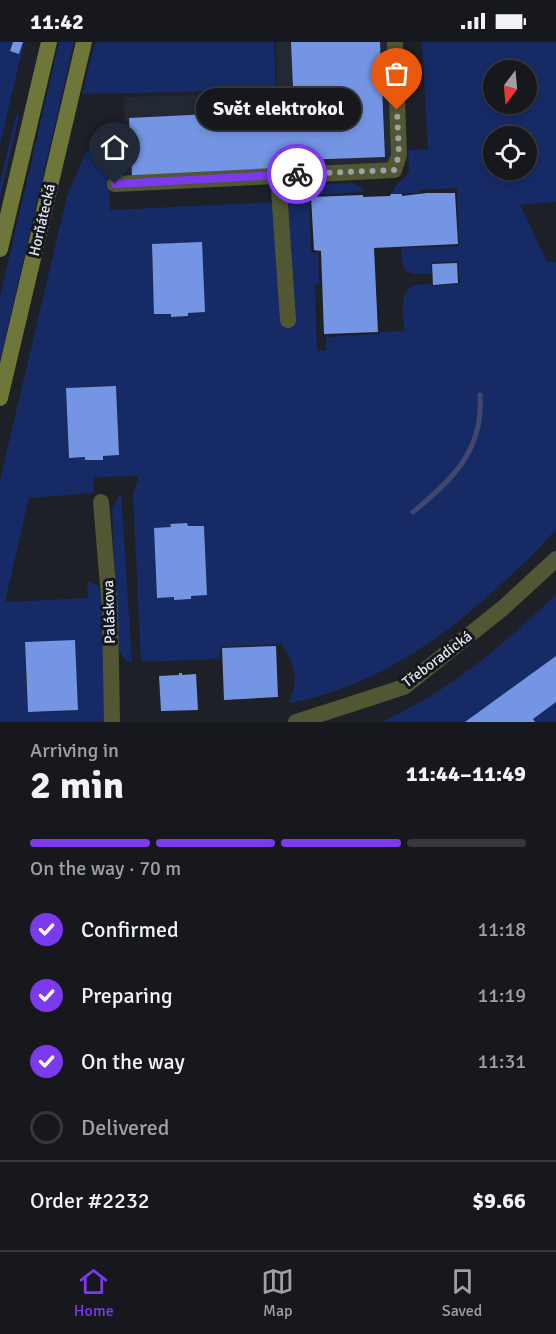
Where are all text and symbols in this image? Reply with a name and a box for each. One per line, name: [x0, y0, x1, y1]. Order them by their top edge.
text: 11:42: [30, 8, 84, 35]
pin: [371, 48, 422, 110]
icon: bag: [380, 57, 413, 90]
north arrow: [483, 60, 537, 114]
map controls: [483, 60, 537, 180]
callout: Svět elektrokol: [196, 89, 361, 131]
text: Svět elektrokol: [213, 96, 344, 121]
pin: [89, 122, 140, 184]
button: locate: [483, 126, 537, 180]
icon: home: [98, 131, 131, 164]
courier: [267, 144, 327, 204]
icon: bike: [281, 158, 314, 191]
street label: Horňátecká: [25, 182, 59, 258]
street label: Paláskova: [99, 580, 119, 644]
street label: Třeboradická: [399, 627, 475, 691]
text: Arriving in: [30, 738, 119, 763]
text: 11:44–11:49: [406, 760, 526, 787]
text: 2 min: [30, 761, 124, 809]
text: On the way · 70 m: [30, 856, 181, 881]
icon: check: [30, 913, 63, 946]
text: Confirmed: [81, 916, 179, 943]
text: 11:18: [477, 917, 526, 942]
icon: check: [30, 979, 63, 1012]
text: Preparing: [81, 982, 173, 1009]
text: 11:19: [477, 983, 526, 1008]
icon: check: [30, 1045, 63, 1078]
text: On the way: [81, 1048, 185, 1075]
text: 11:31: [477, 1049, 526, 1074]
text: Delivered: [81, 1114, 169, 1141]
text: Order #2232: [30, 1187, 150, 1214]
text: $9.66: [472, 1187, 526, 1214]
tab: Home: [74, 1265, 114, 1321]
tab: Map: [261, 1265, 294, 1321]
tab: Saved: [442, 1265, 482, 1321]

